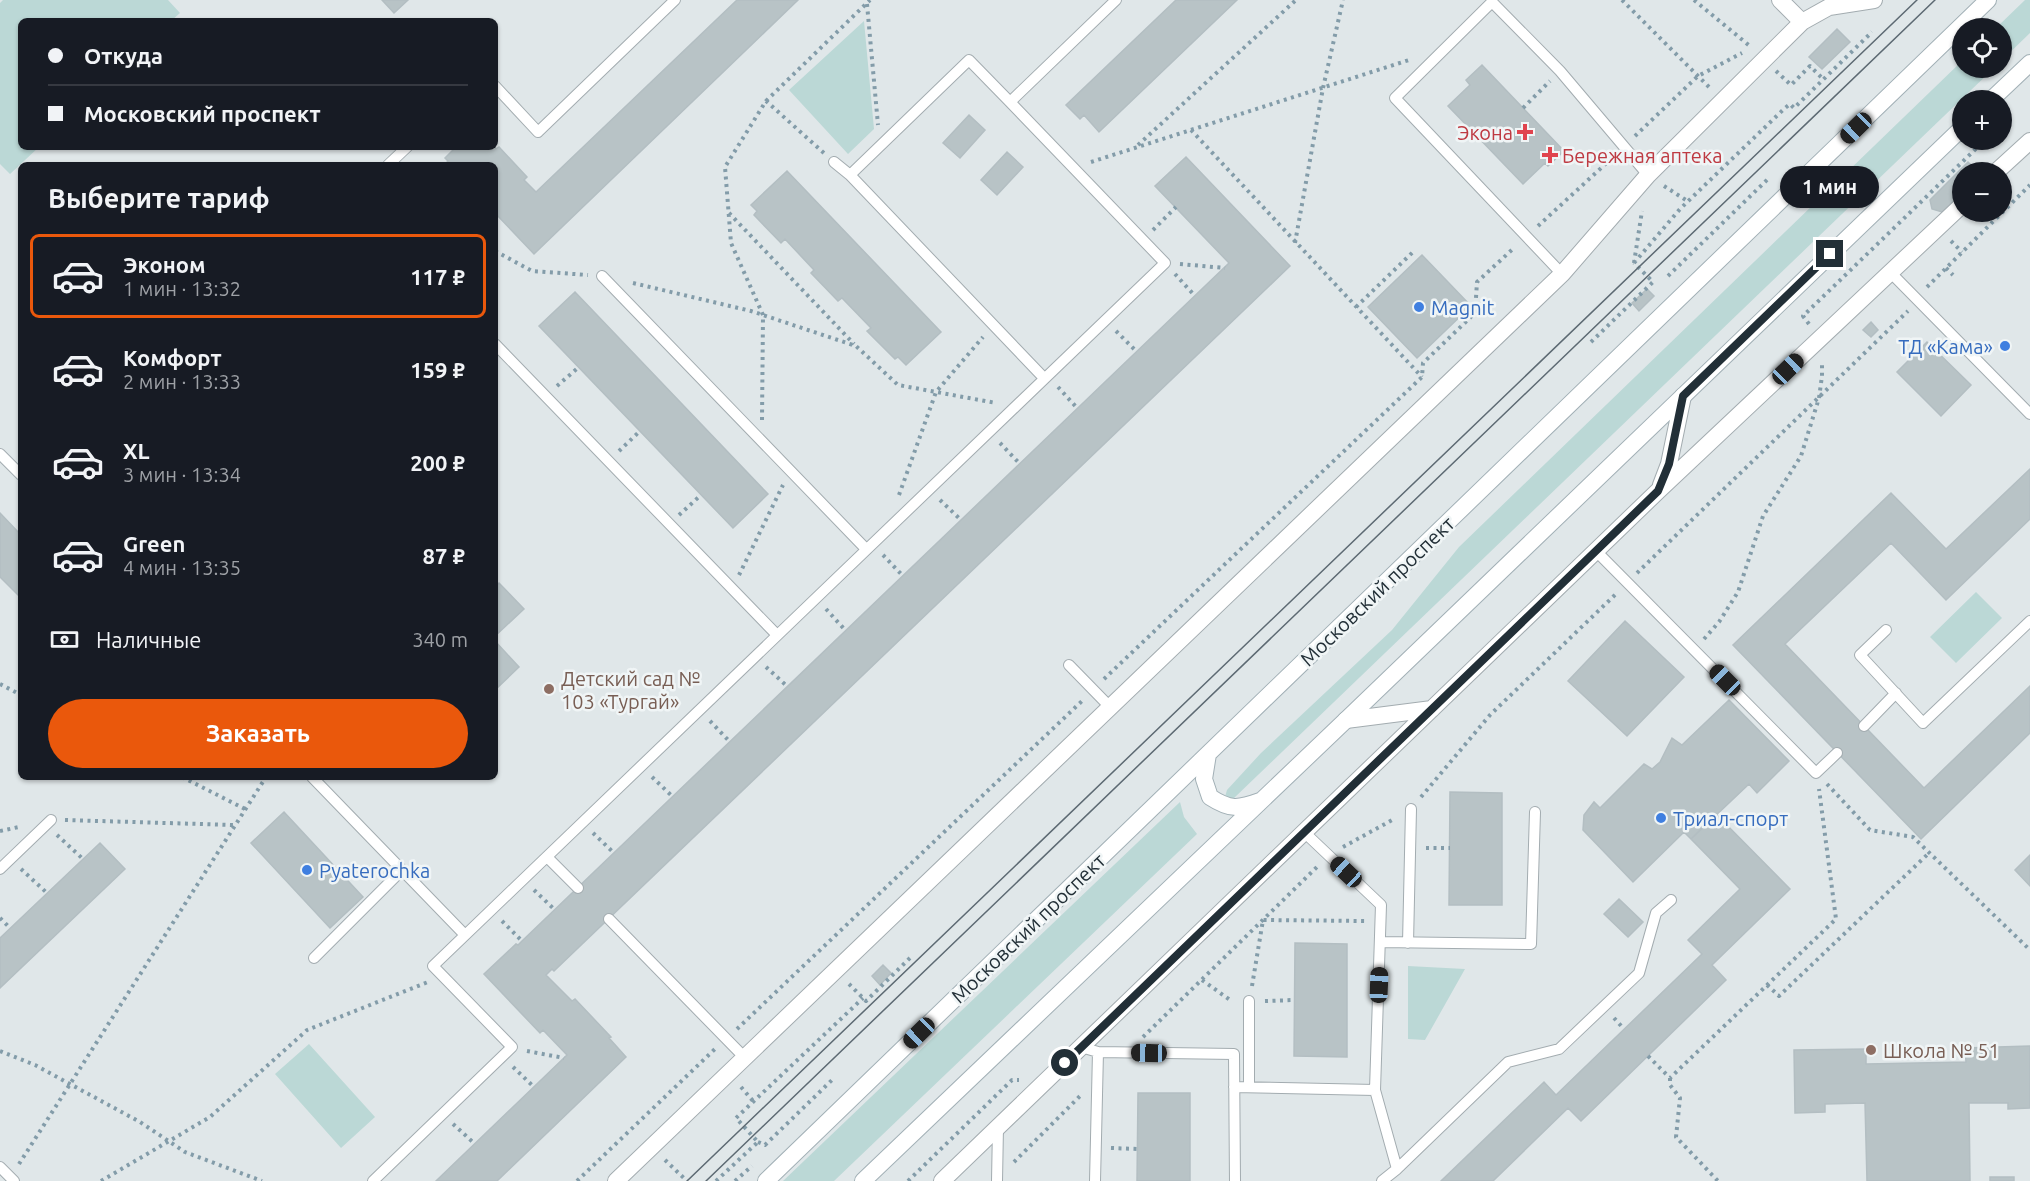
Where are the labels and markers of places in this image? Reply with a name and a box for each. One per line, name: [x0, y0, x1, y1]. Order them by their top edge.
place label: Экона: [1457, 121, 1513, 144]
marker: Экона: [1518, 125, 1532, 139]
place label: Бережная аптека: [1562, 144, 1722, 167]
marker: Бережная аптека: [1543, 148, 1557, 162]
place label: Magnit: [1431, 296, 1494, 319]
marker: Magnit: [1412, 300, 1426, 314]
place label: ТД «Кама»: [1898, 335, 1993, 358]
marker: ТД «Кама»: [1998, 339, 2012, 353]
place label: Детский сад № 103 «Тургай»: [561, 667, 701, 713]
marker: Детский сад № 103 «Тургай»: [542, 682, 556, 696]
place label: Триал-спорт: [1673, 807, 1788, 830]
marker: Триал-спорт: [1654, 811, 1668, 825]
place label: Pyaterochka: [319, 859, 430, 882]
marker: Pyaterochka: [300, 863, 314, 877]
place label: Школа № 51: [1883, 1039, 2000, 1062]
marker: Школа № 51: [1864, 1043, 1878, 1057]

